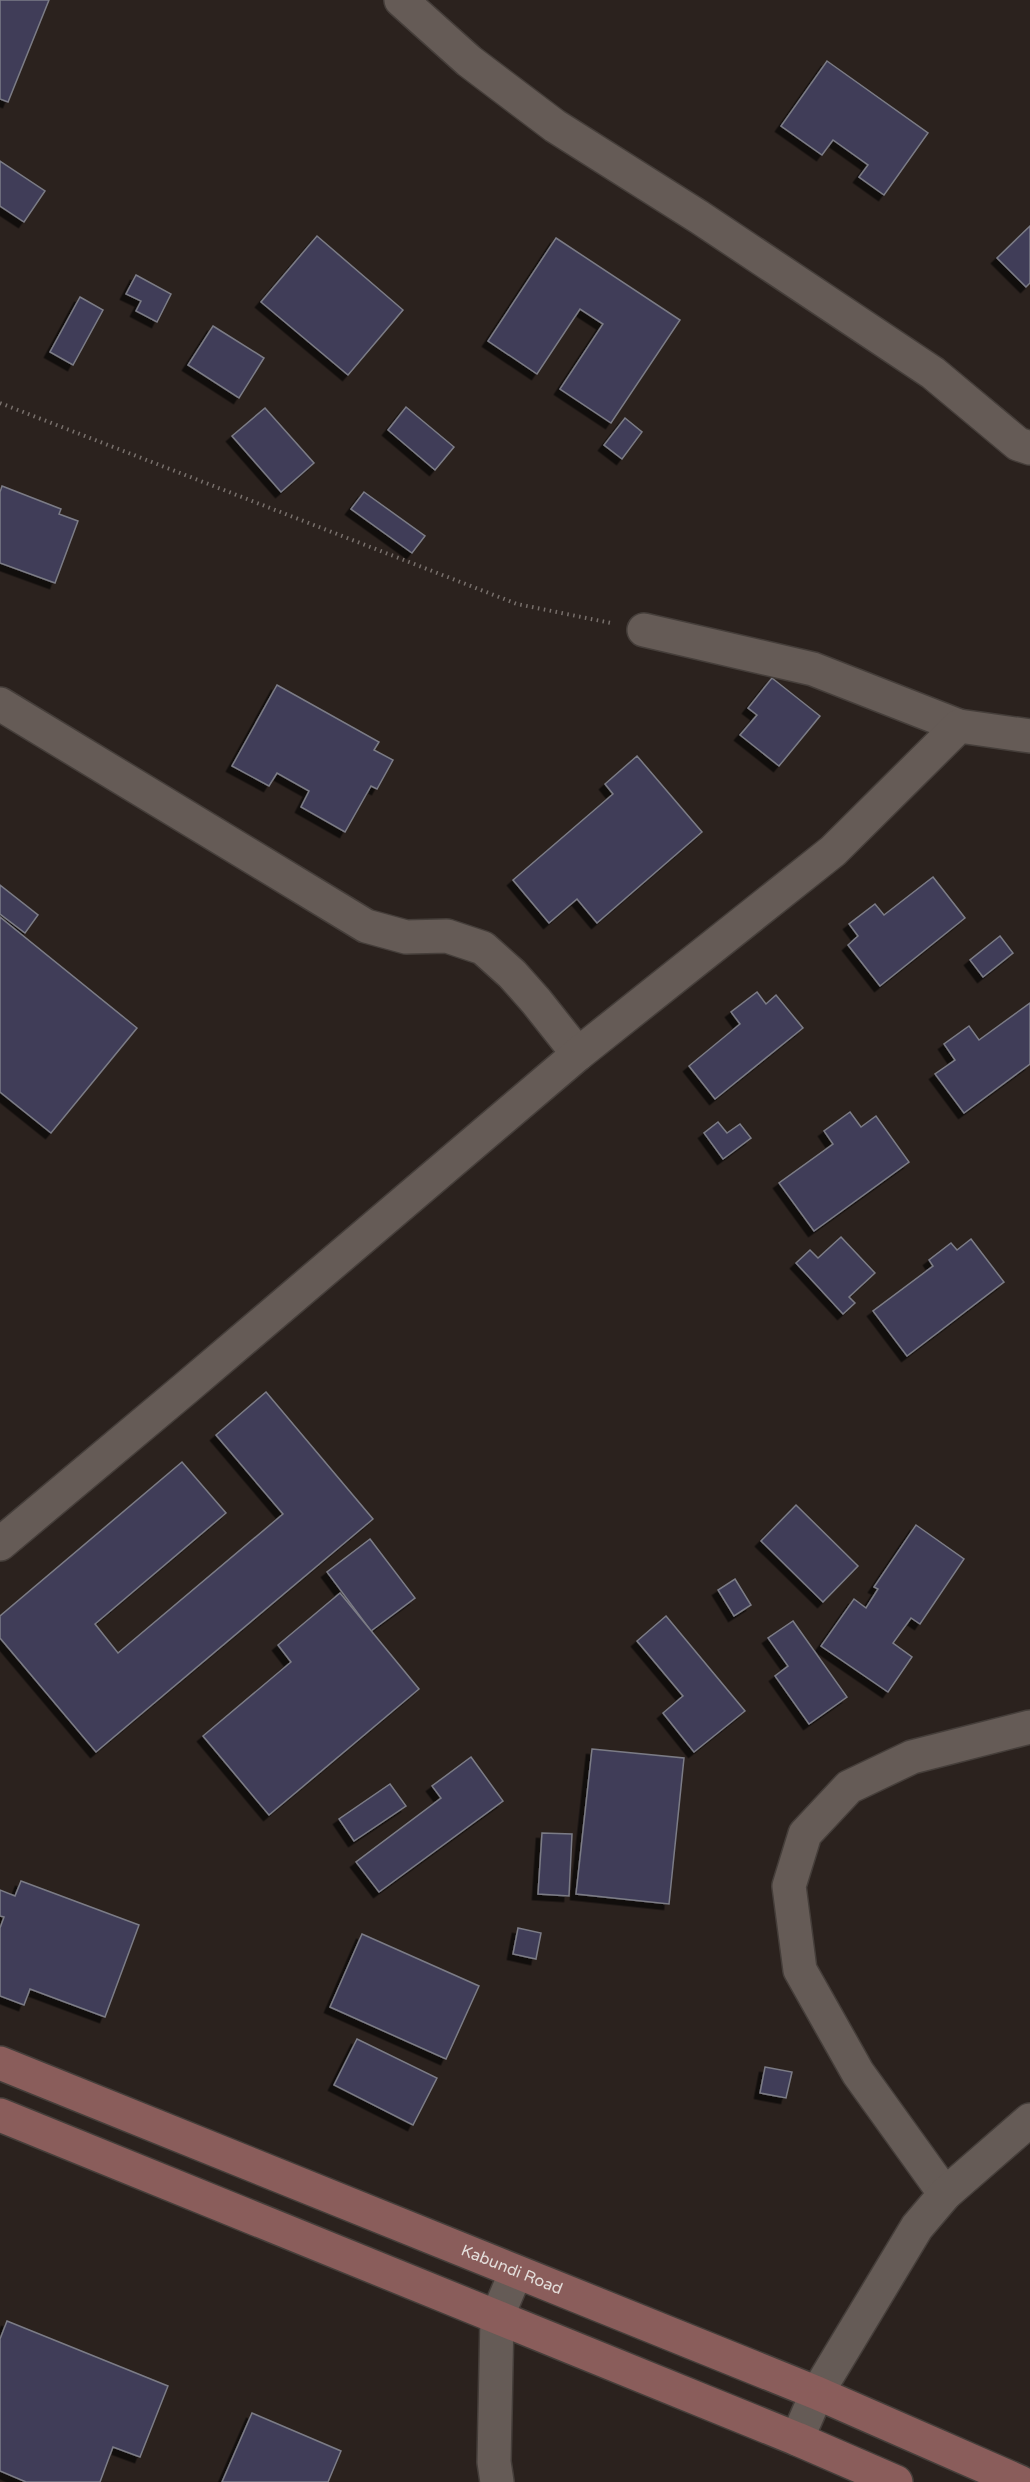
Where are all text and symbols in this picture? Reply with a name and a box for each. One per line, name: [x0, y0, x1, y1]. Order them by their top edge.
street label: Kabundi Road: [458, 2240, 566, 2299]

